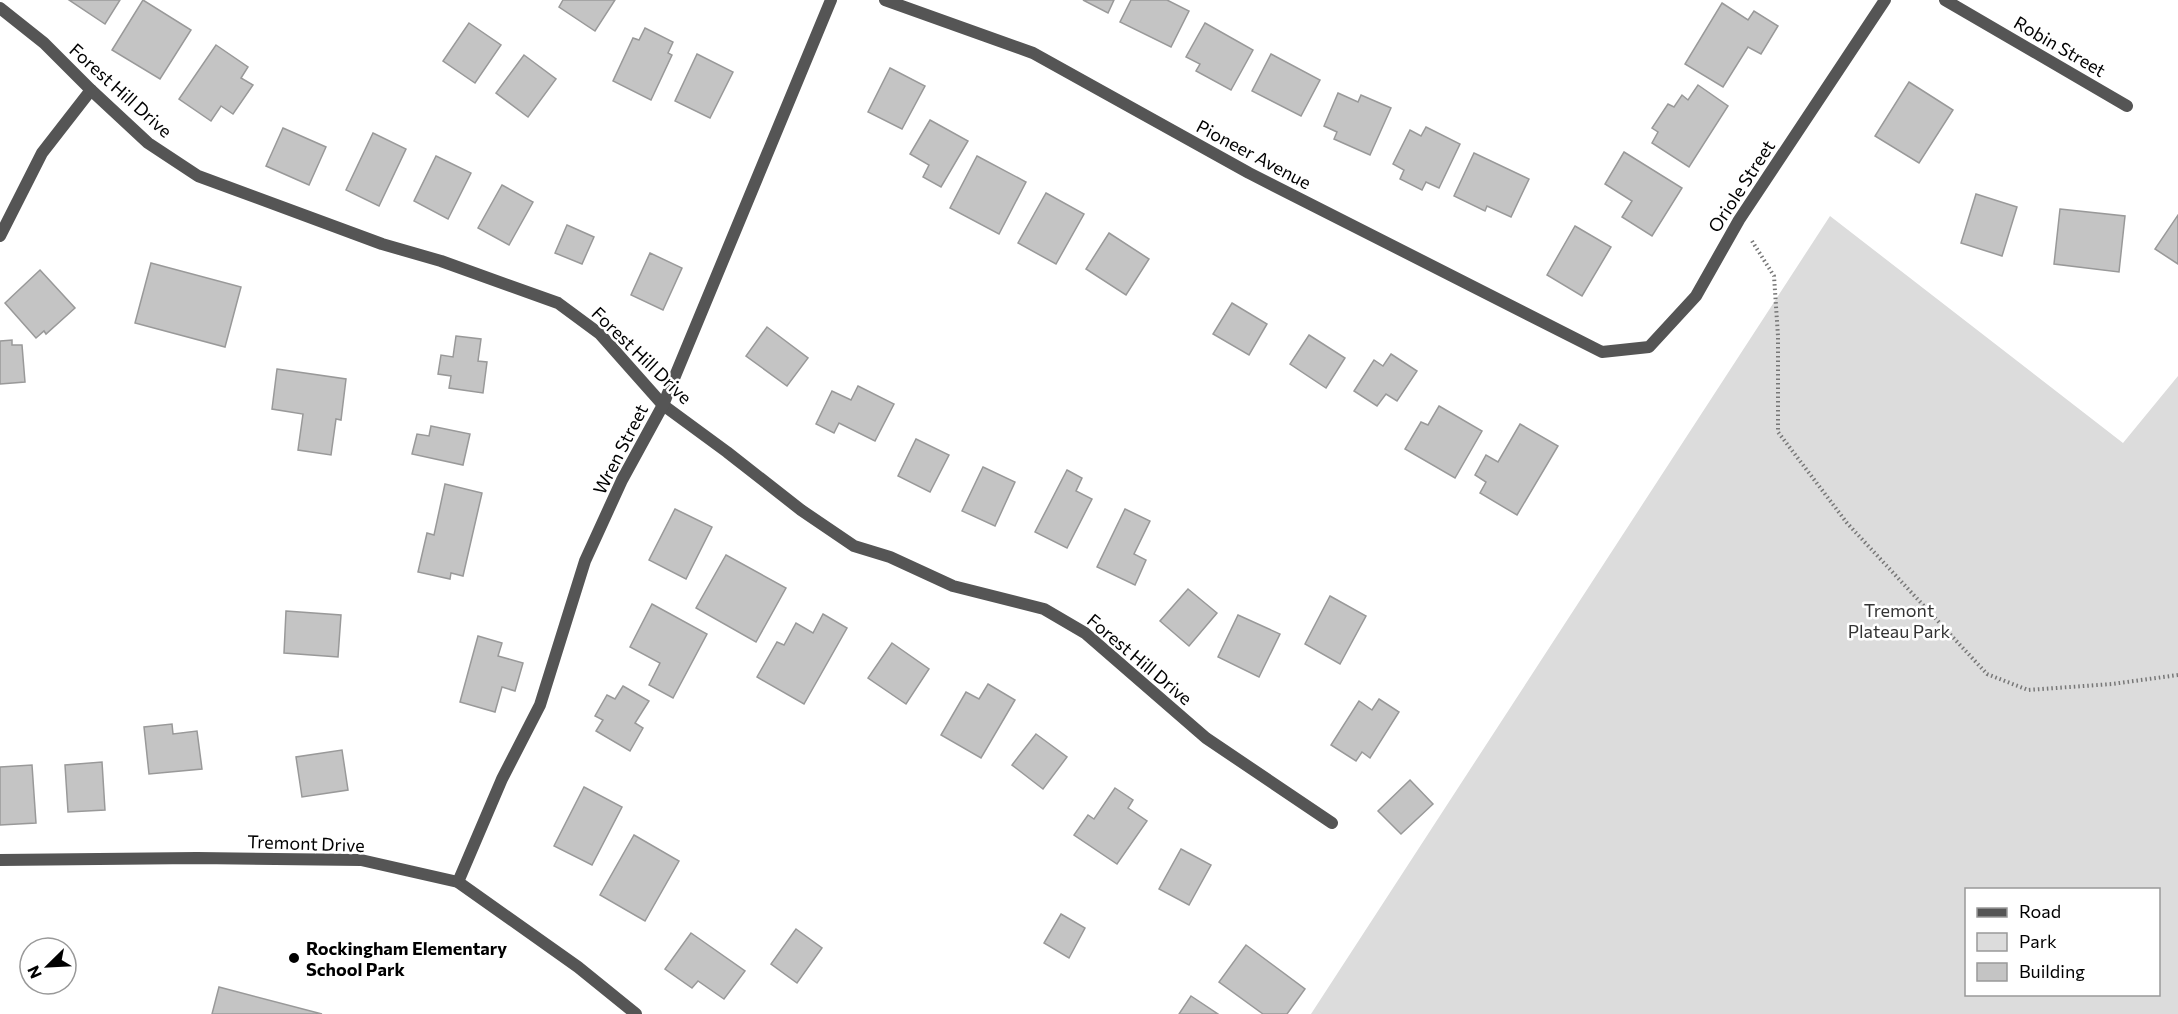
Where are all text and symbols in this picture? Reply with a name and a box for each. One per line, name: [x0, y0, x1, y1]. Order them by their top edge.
street label: Robin Street: [2010, 11, 2110, 81]
street label: Forest Hill Drive: [65, 38, 177, 142]
street label: Pioneer Avenue: [1193, 115, 1315, 193]
street label: Oriole Street: [1703, 136, 1779, 236]
street label: Forest Hill Drive: [588, 302, 696, 408]
street label: Wren Street: [588, 400, 652, 498]
park label: Tremont Plateau Park: [1848, 599, 1951, 642]
street label: Forest Hill Drive: [1083, 609, 1197, 709]
street label: Tremont Drive: [247, 830, 365, 856]
legend: [1965, 888, 2160, 996]
text: Road: [2019, 900, 2061, 922]
text: Park: [2019, 930, 2057, 952]
north arrow: [18, 936, 78, 996]
place label: Rockingham Elementary School Park: [306, 937, 507, 980]
marker: Rockingham Elementary School Park: [287, 951, 301, 965]
text: Building: [2019, 960, 2085, 982]
text: N: [23, 963, 45, 982]

